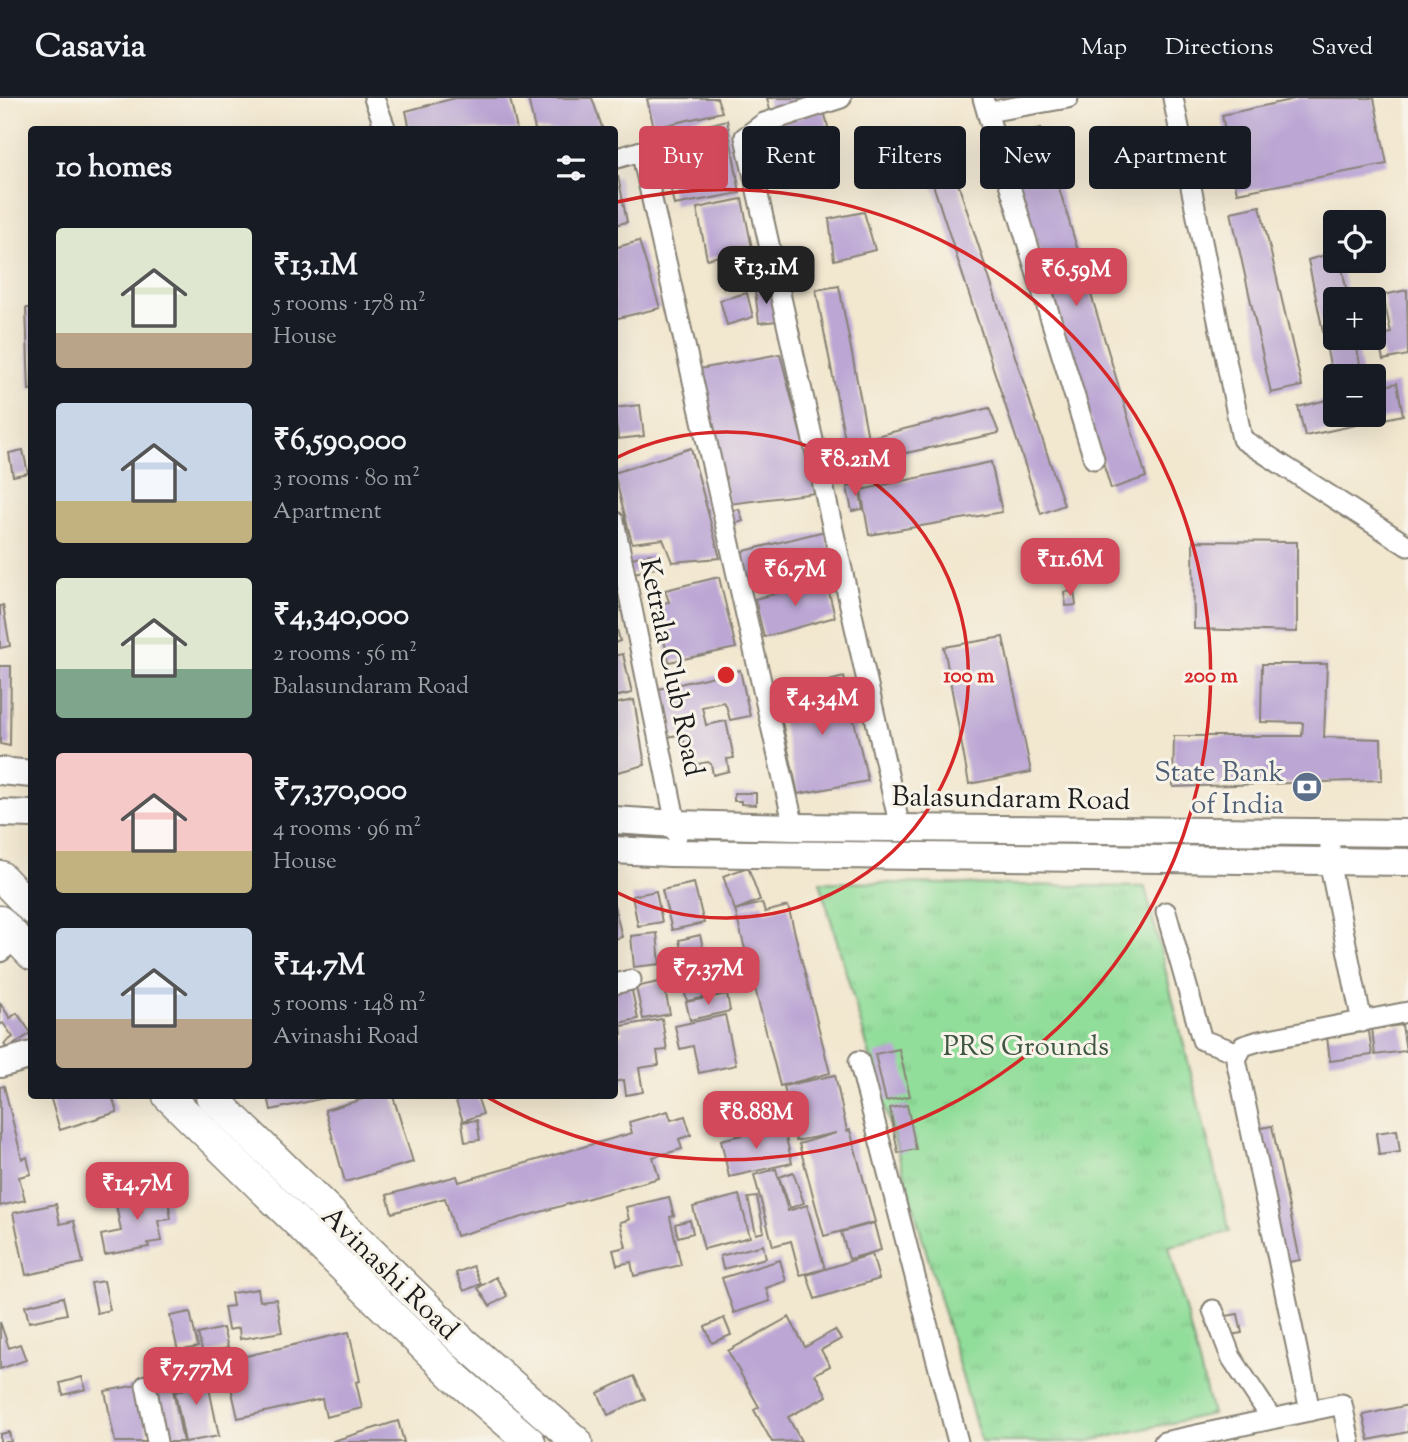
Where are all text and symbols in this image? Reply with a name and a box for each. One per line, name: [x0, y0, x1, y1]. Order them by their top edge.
text: Casavia: [35, 24, 146, 72]
text: Map: [1081, 31, 1127, 65]
text: Directions: [1165, 31, 1273, 65]
text: Saved: [1311, 31, 1373, 65]
chip: Buy: [639, 126, 728, 189]
chip: Rent: [742, 126, 840, 189]
chip: Filters: [854, 126, 966, 189]
chip: New: [980, 126, 1075, 189]
chip: Apartment: [1089, 126, 1251, 189]
text: 10 homes: [56, 147, 172, 190]
icon: filters: [552, 149, 590, 187]
map controls: [1323, 210, 1386, 427]
button: locate: [1323, 210, 1386, 273]
text: ₹13.1M: [273, 245, 358, 288]
pin: ₹13.1M: [709, 246, 823, 306]
pin: ₹6.59M: [1019, 248, 1133, 308]
text: ₹13.1M: [733, 252, 799, 285]
text: ₹6.59M: [1041, 254, 1111, 287]
icon: home: [112, 256, 196, 340]
button: +: [1323, 287, 1386, 350]
text: 5 rooms · 178 m²: [273, 288, 426, 321]
text: House: [273, 321, 337, 354]
button: −: [1323, 364, 1386, 427]
text: ₹6,590,000: [273, 420, 407, 463]
icon: home: [112, 431, 196, 515]
pin: ₹8.21M: [798, 438, 912, 498]
text: ₹8.21M: [820, 444, 890, 477]
text: 3 rooms · 80 m²: [273, 463, 420, 496]
text: Apartment: [273, 496, 382, 529]
pin: ₹11.6M: [1013, 538, 1127, 598]
text: ₹11.6M: [1037, 544, 1103, 577]
pin: ₹6.7M: [746, 548, 844, 608]
text: ₹6.7M: [764, 554, 826, 587]
street label: Ketrala Club Road: [627, 555, 713, 780]
text: ₹4,340,000: [273, 595, 409, 638]
icon: home: [112, 606, 196, 690]
text: 2 rooms · 56 m²: [273, 638, 417, 671]
text: 100 m: [944, 662, 995, 692]
text: 200 m: [1184, 662, 1239, 692]
centre of rings: [714, 663, 738, 687]
text: Balasundaram Road: [273, 671, 469, 704]
pin: ₹4.34M: [765, 678, 879, 737]
text: ₹4.34M: [786, 683, 858, 716]
place label: State Bank of India: [1154, 754, 1284, 826]
text: ₹7,370,000: [273, 770, 407, 813]
bank icon: State Bank of India: [1290, 770, 1324, 804]
street label: Balasundaram Road: [891, 778, 1131, 822]
icon: home: [112, 781, 196, 865]
text: 4 rooms · 96 m²: [273, 813, 421, 846]
text: House: [273, 846, 337, 879]
text: ₹14.7M: [273, 945, 365, 988]
pin: ₹7.37M: [651, 948, 765, 1007]
text: ₹7.37M: [672, 953, 744, 986]
icon: home: [112, 956, 196, 1040]
text: 5 rooms · 148 m²: [273, 988, 426, 1021]
text: Avinashi Road: [273, 1021, 419, 1054]
park label: PRS Grounds: [943, 1028, 1109, 1068]
pin: ₹8.88M: [699, 1091, 813, 1151]
text: ₹8.88M: [719, 1097, 793, 1130]
pin: ₹14.7M: [80, 1162, 194, 1222]
text: ₹14.7M: [102, 1168, 172, 1201]
street label: Avinashi Road: [311, 1198, 467, 1350]
pin: ₹7.77M: [139, 1348, 253, 1407]
text: ₹7.77M: [159, 1353, 233, 1386]

